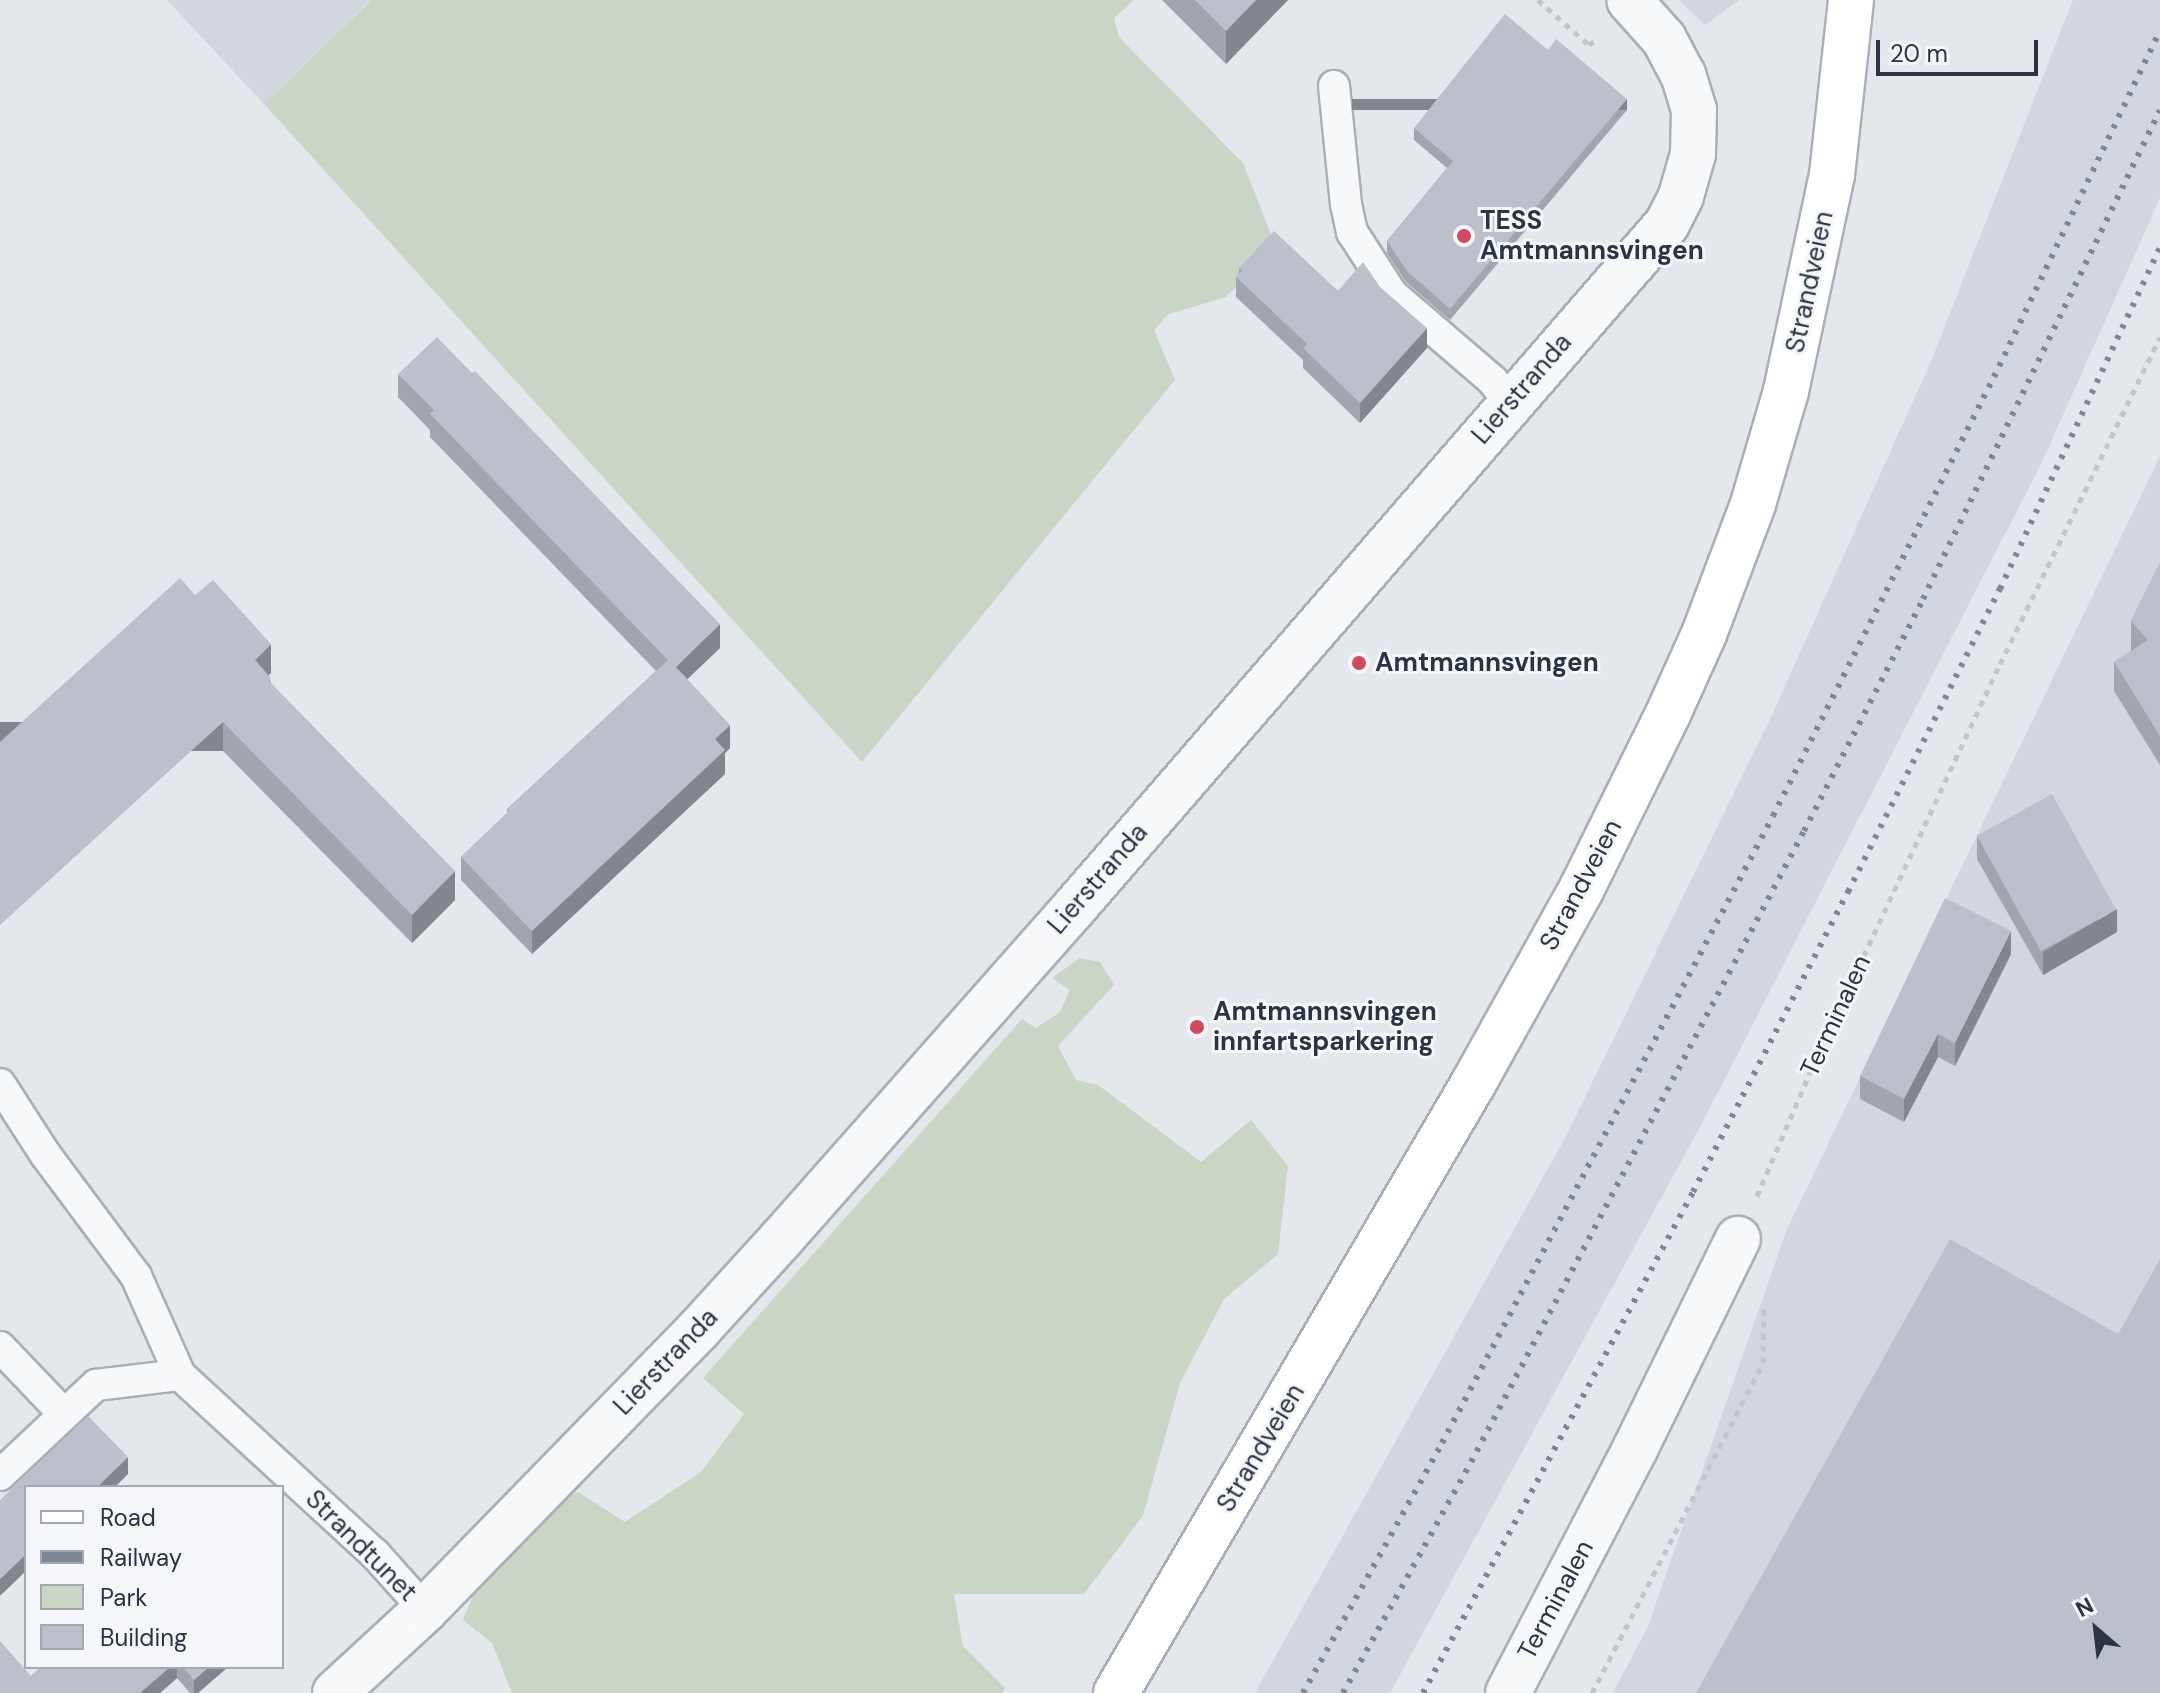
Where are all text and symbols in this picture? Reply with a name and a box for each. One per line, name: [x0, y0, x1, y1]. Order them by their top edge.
scale bar: [1880, 24, 2042, 74]
text: 20 m: [1890, 38, 1948, 69]
place label: TESS Amtmannsvingen: [1480, 205, 1704, 266]
street label: Strandveien: [1780, 208, 1840, 356]
marker: TESS Amtmannsvingen: [1455, 227, 1473, 245]
street label: Lierstranda: [1466, 327, 1578, 451]
place label: Amtmannsvingen: [1375, 647, 1599, 679]
marker: Amtmannsvingen: [1350, 654, 1368, 672]
street label: Strandveien: [1533, 814, 1629, 956]
street label: Lierstranda: [1042, 817, 1154, 941]
street label: Terminalen: [1794, 950, 1878, 1082]
place label: Amtmannsvingen innfartsparkering: [1213, 996, 1437, 1058]
marker: Amtmannsvingen innfartsparkering: [1188, 1018, 1206, 1036]
street label: Lierstranda: [607, 1302, 725, 1422]
street label: Strandveien: [1211, 1378, 1311, 1518]
street label: Strandtunet: [299, 1484, 423, 1608]
legend: [24, 1485, 284, 1669]
text: Road: [100, 1502, 156, 1533]
street label: Terminalen: [1512, 1535, 1600, 1665]
text: Railway: [100, 1542, 182, 1573]
text: Park: [100, 1582, 147, 1613]
north arrow: [2056, 1589, 2136, 1669]
text: N: [2071, 1591, 2098, 1624]
text: Building: [100, 1622, 187, 1653]

